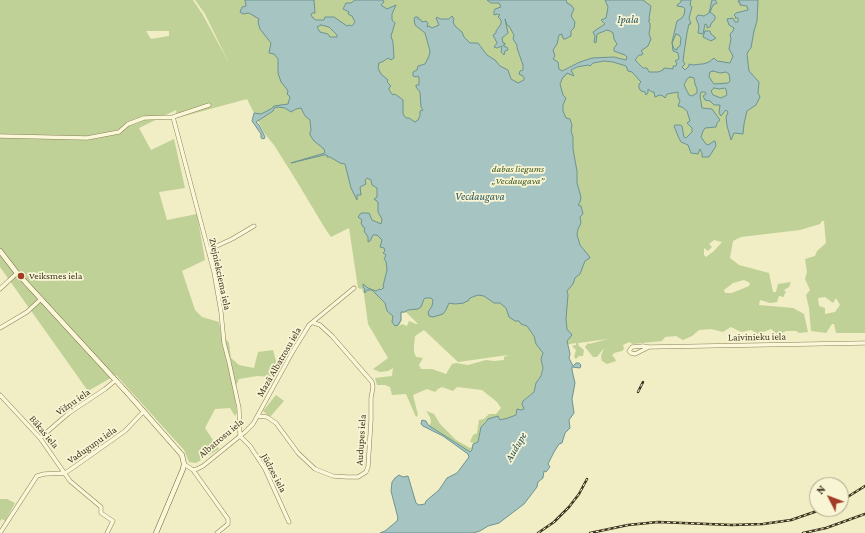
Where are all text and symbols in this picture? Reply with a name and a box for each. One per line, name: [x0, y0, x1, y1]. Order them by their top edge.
water label: Ipala: [617, 13, 639, 27]
park label: dabas liegums „Vecdaugava”: [492, 163, 544, 186]
water label: Vecdaugava: [455, 190, 505, 204]
street label: Zvejniekciema iela: [206, 237, 234, 311]
place label: Veiksmes iela: [29, 270, 82, 282]
marker: Veiksmes iela: [16, 271, 26, 281]
street label: Mazā Albatrosu iela: [254, 325, 304, 399]
street label: Laivinieku iela: [728, 330, 786, 344]
street label: Vižņu iela: [53, 386, 93, 418]
street label: Bākas iela: [27, 413, 61, 451]
street label: Audupes iela: [353, 414, 369, 466]
street label: Albatrosu iela: [196, 416, 246, 460]
street label: Vaduguņu iela: [65, 424, 119, 466]
water label: Audupe: [502, 430, 530, 464]
street label: Jūdzes iela: [259, 452, 289, 494]
north arrow: [809, 477, 849, 517]
text: N: [814, 483, 828, 496]

